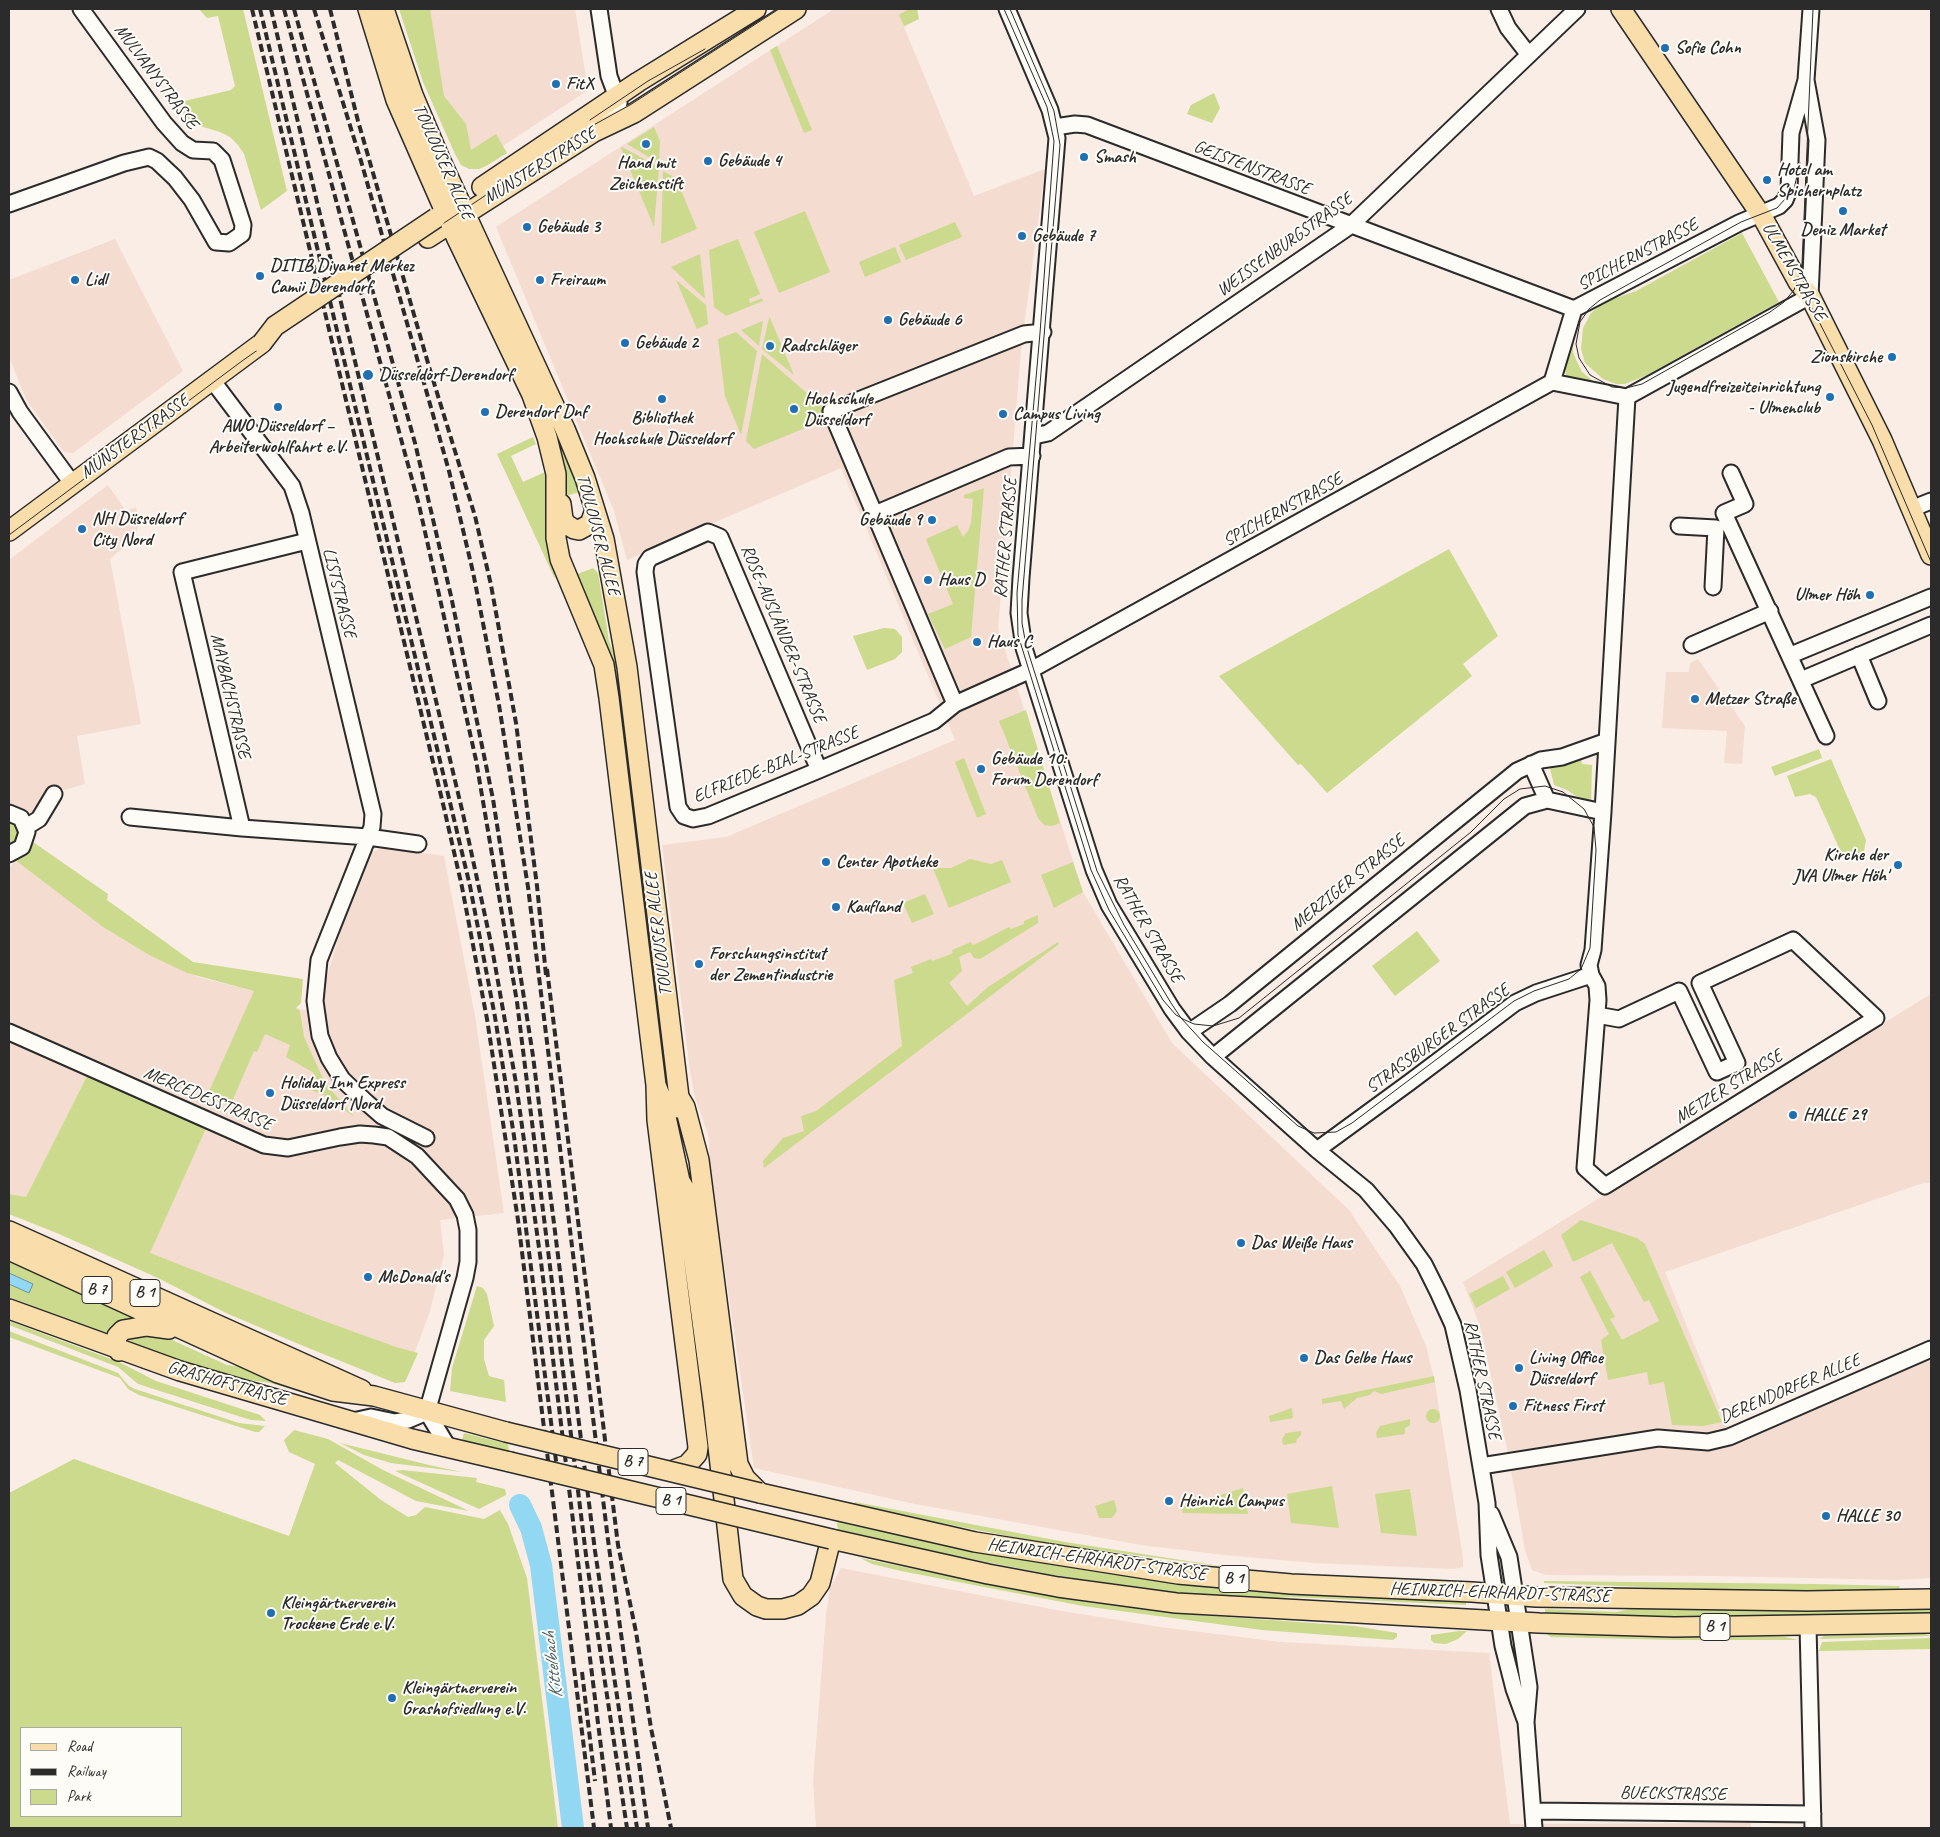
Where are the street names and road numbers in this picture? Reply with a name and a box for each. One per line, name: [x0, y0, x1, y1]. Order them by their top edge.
street label: MULVANYSTRASSE: [109, 20, 203, 134]
street label: TOULOUSER ALLEE: [408, 101, 478, 223]
street label: MÜNSTERSTRASSE: [479, 123, 601, 209]
street label: GEISTENSTRASSE: [1191, 136, 1313, 200]
street label: WEISSENBURGSTRASSE: [1213, 188, 1357, 302]
street label: SPICHERNSTRASSE: [1574, 214, 1702, 296]
street label: ULMENSTRASSE: [1757, 219, 1831, 325]
street label: MÜNSTERSTRASSE: [76, 390, 194, 484]
street label: SPICHERNSTRASSE: [1219, 468, 1347, 552]
street label: TOULOUSER ALLEE: [571, 472, 625, 598]
street label: RATHER STRASSE: [990, 477, 1022, 599]
street label: ROSE-AUSLÄNDER-STRASSE: [736, 542, 830, 726]
street label: LISTSTRASSE: [317, 546, 361, 640]
street label: MAYBACHSTRASSE: [205, 631, 255, 761]
street label: ELFRIEDE-BIAL-STRASSE: [690, 722, 862, 808]
street label: MERZIGER STRASSE: [1287, 830, 1409, 936]
street label: TOULOUSER ALLEE: [641, 871, 677, 997]
street label: RATHER STRASSE: [1108, 871, 1188, 987]
street label: STRASSBURGER STRASSE: [1362, 980, 1514, 1098]
street label: METZER STRASSE: [1671, 1045, 1787, 1129]
street label: MERCEDESSTRASSE: [140, 1062, 276, 1136]
road number: B 7: [82, 1276, 112, 1304]
road number: B 1: [130, 1280, 160, 1306]
street label: RATHER STRASSE: [1459, 1318, 1505, 1442]
street label: DERENDORFER ALLEE: [1716, 1350, 1864, 1428]
street label: GRASHOFSTRASSE: [165, 1357, 289, 1411]
road number: B 7: [618, 1448, 648, 1475]
road number: B 1: [656, 1488, 686, 1514]
street label: HEINRICH-EHRHARDT-STRASSE: [986, 1534, 1208, 1586]
road number: B 1: [1219, 1566, 1249, 1592]
street label: HEINRICH-EHRHARDT-STRASSE: [1389, 1578, 1611, 1608]
road number: B 1: [1700, 1614, 1730, 1640]
street label: BUECKSTRASSE: [1620, 1782, 1726, 1806]

